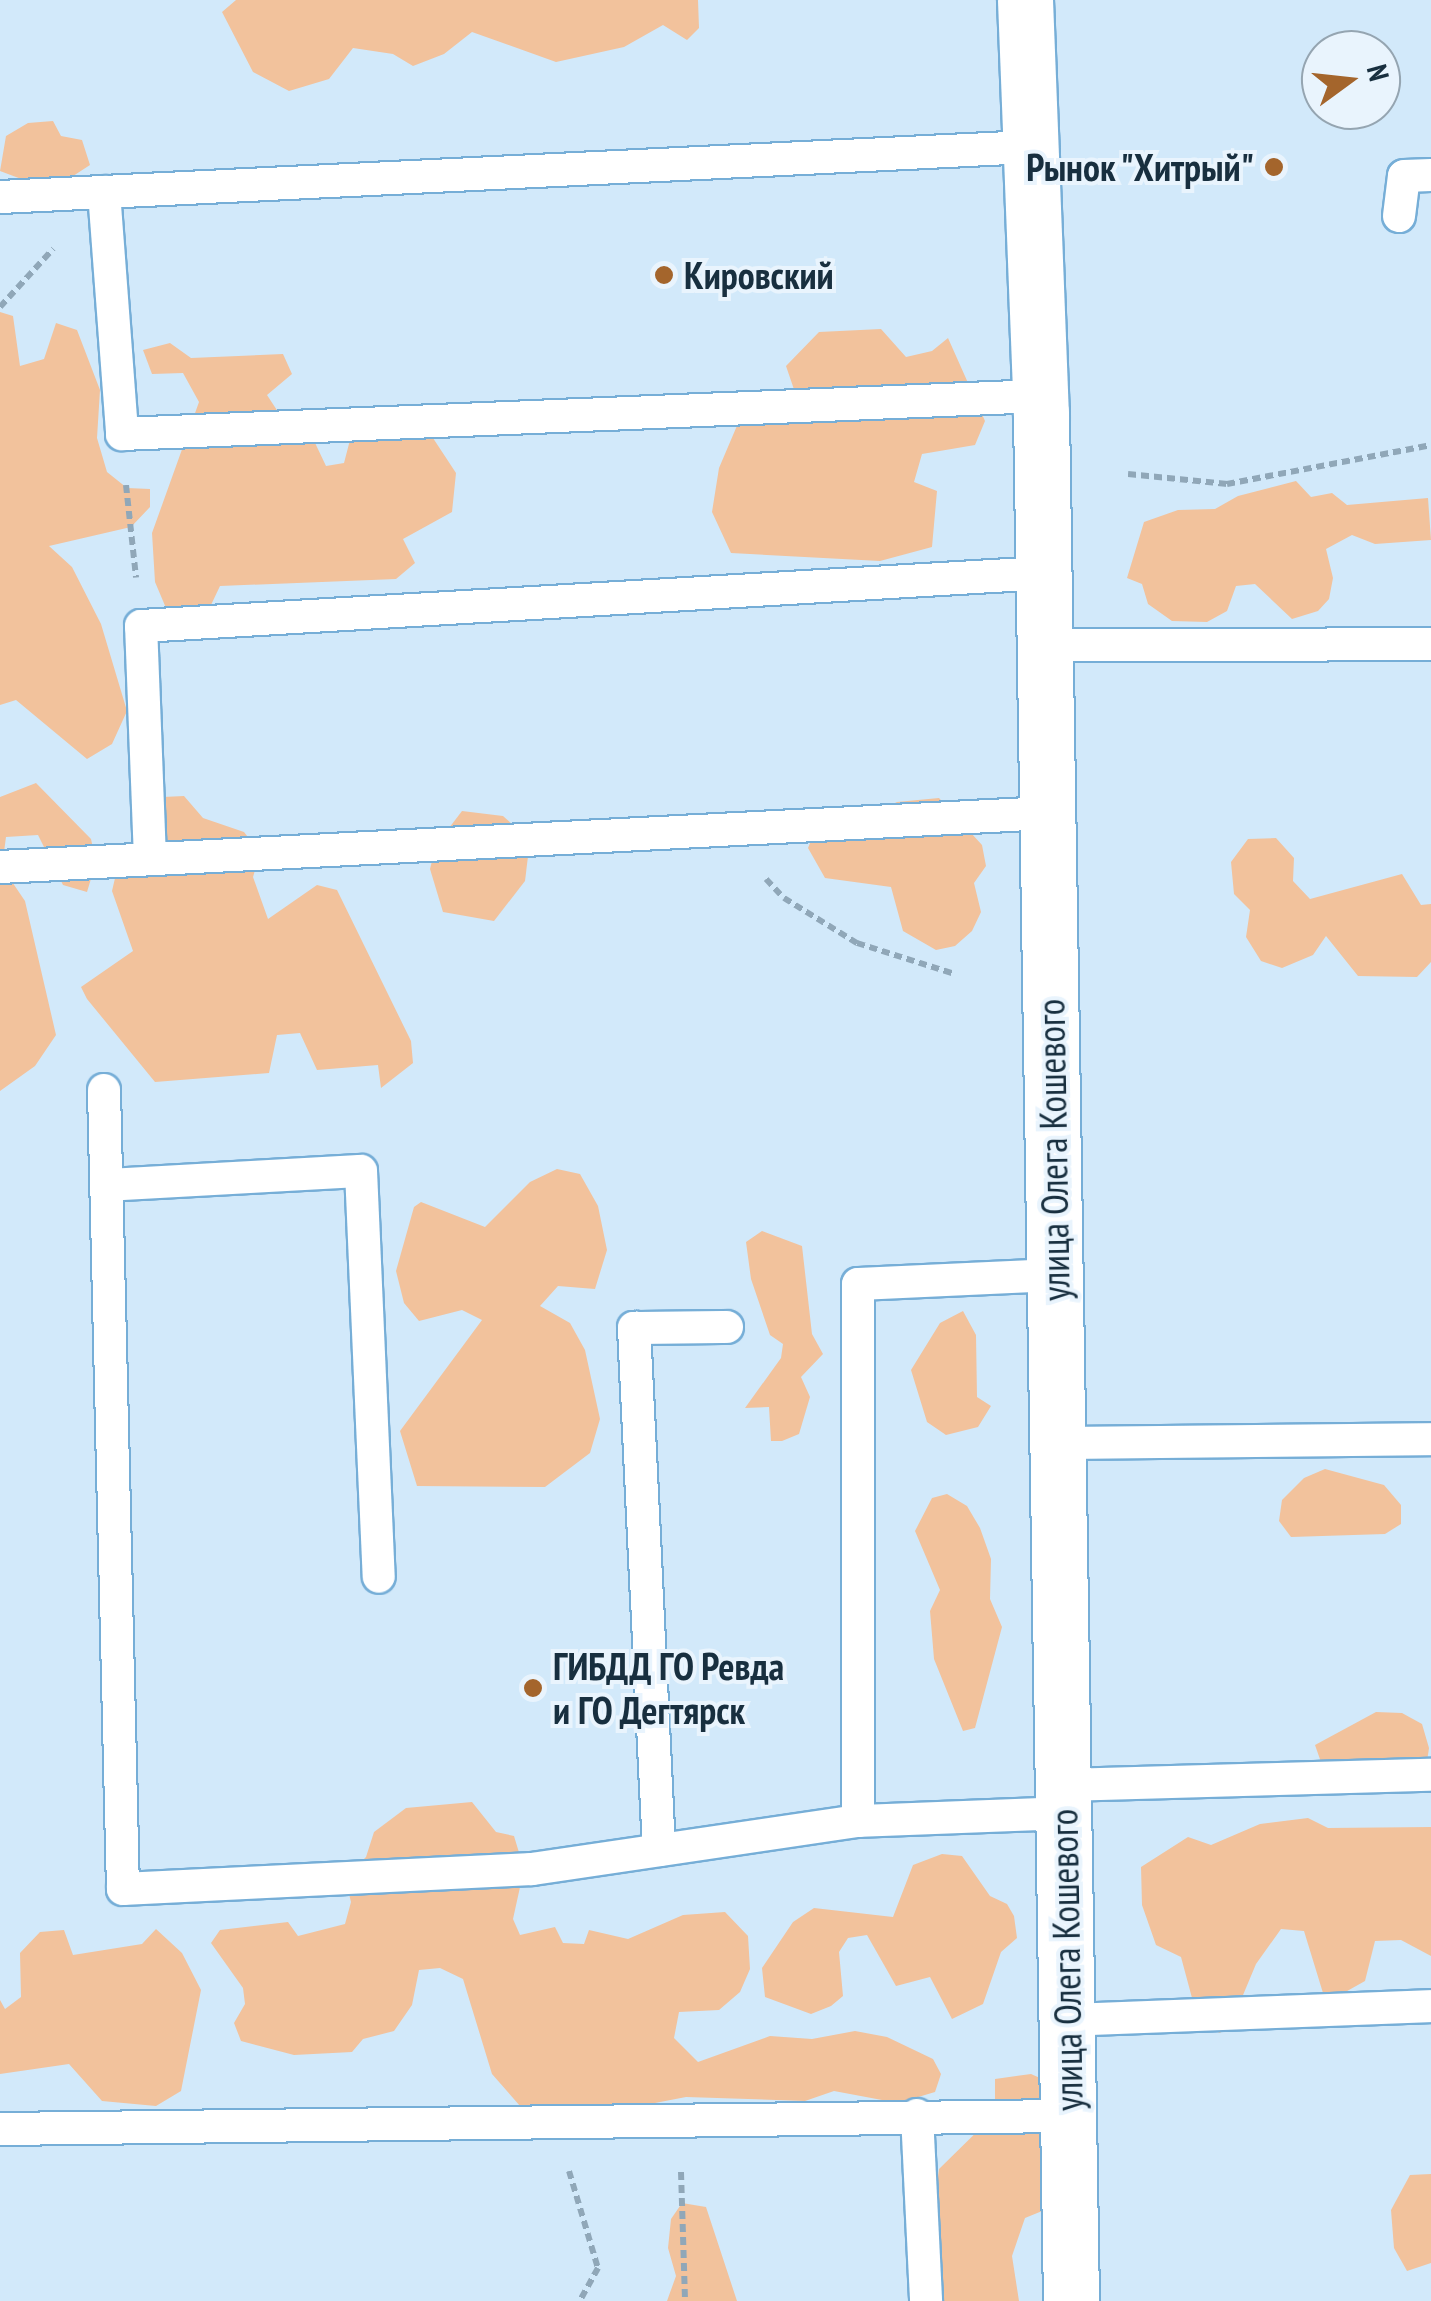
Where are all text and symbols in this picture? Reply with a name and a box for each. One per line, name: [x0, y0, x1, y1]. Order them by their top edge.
north arrow: [1301, 30, 1401, 130]
text: N: [1359, 61, 1398, 85]
place label: Рынок "Хитрый": [1023, 144, 1254, 190]
marker: Рынок "Хитрый": [1263, 156, 1285, 178]
place label: Кировский: [684, 252, 834, 298]
marker: Кировский: [653, 264, 675, 286]
street label: улица Олега Кошевого: [1028, 999, 1078, 1301]
place label: ГИБДД ГО Ревда и ГО Дегтярск: [553, 1643, 785, 1732]
marker: ГИБДД ГО Ревда и ГО Дегтярск: [522, 1677, 544, 1699]
street label: улица Олега Кошевого: [1041, 1809, 1091, 2111]

